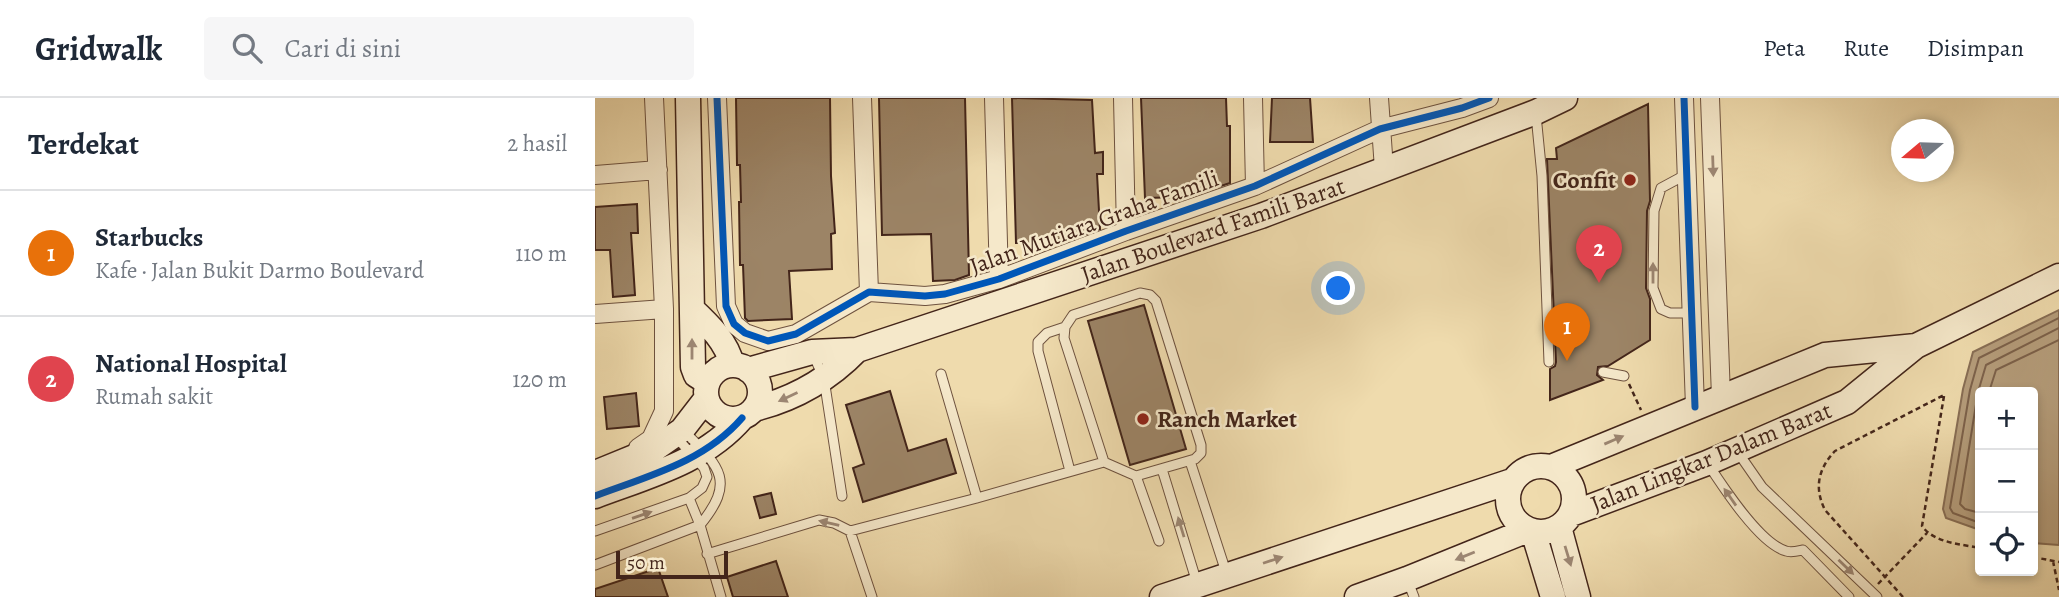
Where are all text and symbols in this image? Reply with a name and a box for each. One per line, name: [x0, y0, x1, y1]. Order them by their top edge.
search box: [204, 17, 694, 80]
text: Gridwalk: [35, 26, 162, 71]
icon: search: [228, 29, 266, 67]
text: Cari di sini: [284, 31, 401, 66]
text: Peta: [1763, 32, 1805, 64]
text: Rute: [1843, 32, 1889, 64]
text: Disimpan: [1927, 32, 2024, 64]
north arrow: [1891, 119, 1954, 182]
text: Terdekat: [28, 124, 139, 164]
text: 2 hasil: [507, 128, 567, 159]
one-way arrow: [1707, 155, 1718, 177]
street label: Jalan Mutiara Graha Famili: [965, 162, 1223, 282]
place label: Confit: [1553, 164, 1616, 196]
street label: Jalan Boulevard Famili Barat: [1077, 170, 1349, 290]
marker: Confit: [1622, 172, 1638, 188]
text: Starbucks: [95, 220, 203, 255]
pin: 2: [1576, 225, 1622, 283]
text: 1: [47, 238, 55, 269]
text: 110 m: [515, 238, 567, 269]
text: Kafe · Jalan Bukit Darmo Boulevard: [95, 255, 424, 286]
one-way arrow: [1648, 261, 1659, 283]
your location: [1321, 271, 1355, 305]
pin: 1: [1544, 303, 1590, 361]
one-way arrow: [687, 338, 698, 360]
text: National Hospital: [95, 346, 287, 381]
text: 2: [45, 364, 57, 395]
text: 120 m: [512, 364, 567, 395]
text: Rumah sakit: [95, 381, 213, 412]
map controls: [1975, 387, 2038, 576]
button: +: [1975, 387, 2038, 450]
one-way arrow: [778, 391, 798, 403]
street label: Jalan Lingkar Dalam Barat: [1586, 394, 1836, 520]
place label: Ranch Market: [1157, 403, 1297, 435]
marker: Ranch Market: [1135, 411, 1151, 427]
one-way arrow: [1604, 434, 1625, 445]
button: −: [1975, 450, 2038, 513]
one-way arrow: [1723, 488, 1737, 506]
one-way arrow: [632, 509, 653, 520]
button: locate: [1975, 513, 2038, 576]
one-way arrow: [1175, 516, 1185, 537]
one-way arrow: [817, 518, 839, 529]
one-way arrow: [1563, 546, 1573, 567]
scale bar: [616, 548, 728, 580]
text: 50 m: [627, 550, 665, 576]
one-way arrow: [1454, 550, 1475, 561]
one-way arrow: [1263, 555, 1284, 565]
one-way arrow: [1837, 559, 1854, 575]

